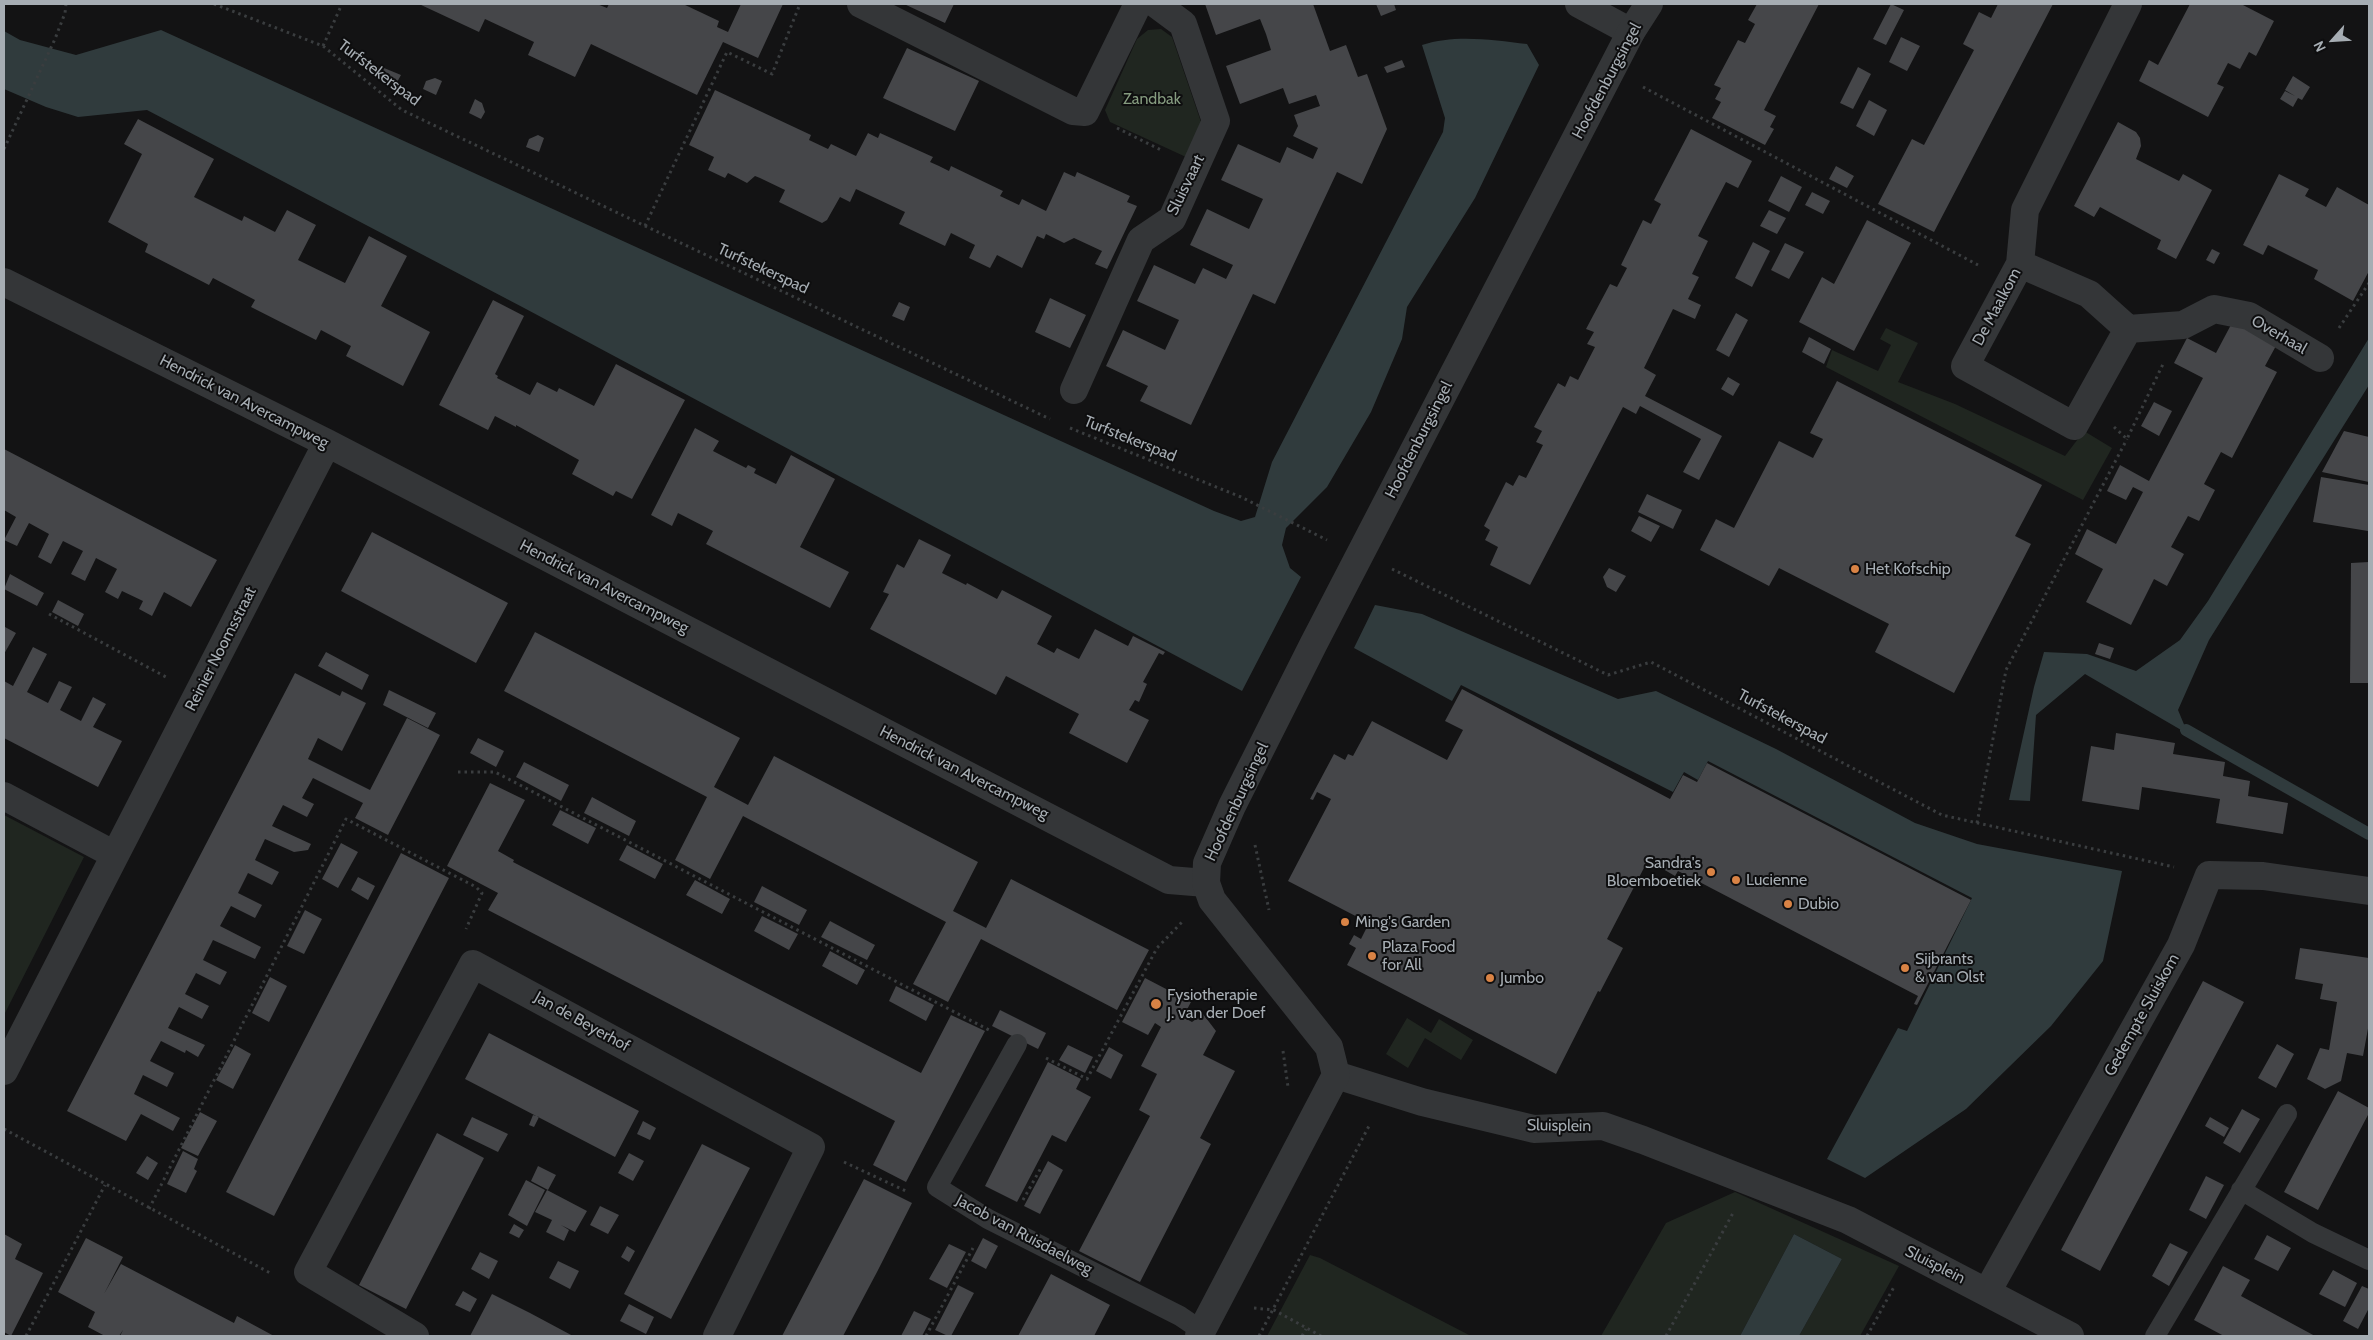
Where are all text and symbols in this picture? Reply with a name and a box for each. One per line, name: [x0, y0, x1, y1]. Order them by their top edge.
north arrow: [2308, 15, 2358, 65]
street label: Hoofdenburgsingel: [1568, 20, 1646, 142]
street label: Turfstekerspad: [334, 36, 424, 110]
text: N: [2309, 38, 2330, 55]
park label: Zandbak: [1123, 89, 1181, 109]
street label: Sluisvaart: [1163, 152, 1209, 218]
street label: Turfstekerspad: [714, 240, 812, 298]
street label: De Maalkom: [1969, 265, 2025, 349]
street label: Overhaal: [2248, 311, 2310, 359]
street label: Hendrick van Avercampweg: [156, 351, 332, 453]
street label: Hoofdenburgsingel: [1381, 378, 1457, 502]
street label: Turfstekerspad: [1081, 412, 1179, 466]
street label: Hendrick van Avercampweg: [516, 536, 692, 638]
place label: Het Kofschip: [1865, 559, 1951, 579]
marker: Het Kofschip: [1849, 563, 1861, 575]
street label: Reinier Noomsstraat: [181, 584, 261, 714]
street label: Turfstekerspad: [1734, 685, 1830, 749]
street label: Hendrick van Avercampweg: [876, 722, 1052, 824]
street label: Hoofdenburgsingel: [1201, 740, 1273, 864]
place label: Sandra's Bloemboetiek: [1607, 853, 1701, 891]
marker: Sandra's Bloemboetiek: [1705, 866, 1717, 878]
place label: Lucienne: [1746, 870, 1807, 890]
marker: Lucienne: [1730, 874, 1742, 886]
place label: Dubio: [1798, 894, 1839, 914]
marker: Dubio: [1782, 898, 1794, 910]
place label: Ming's Garden: [1355, 912, 1450, 932]
marker: Ming's Garden: [1339, 916, 1351, 928]
place label: Plaza Food for All: [1382, 937, 1455, 975]
place label: Sijbrants & van Olst: [1915, 949, 1984, 987]
marker: Plaza Food for All: [1366, 950, 1378, 962]
street label: Gedempte Sluiskom: [2100, 950, 2184, 1080]
marker: Sijbrants & van Olst: [1899, 962, 1911, 974]
place label: Jumbo: [1500, 968, 1544, 988]
marker: Jumbo: [1484, 972, 1496, 984]
place label: Fysiotherapie J. van der Doef: [1167, 985, 1266, 1023]
street label: Jan de Beyerhof: [531, 988, 633, 1056]
marker: Fysiotherapie J. van der Doef: [1149, 997, 1163, 1011]
street label: Sluisplein: [1527, 1116, 1591, 1136]
street label: Jacob van Ruisdaelweg: [952, 1191, 1096, 1279]
street label: Sluisplein: [1902, 1242, 1968, 1288]

